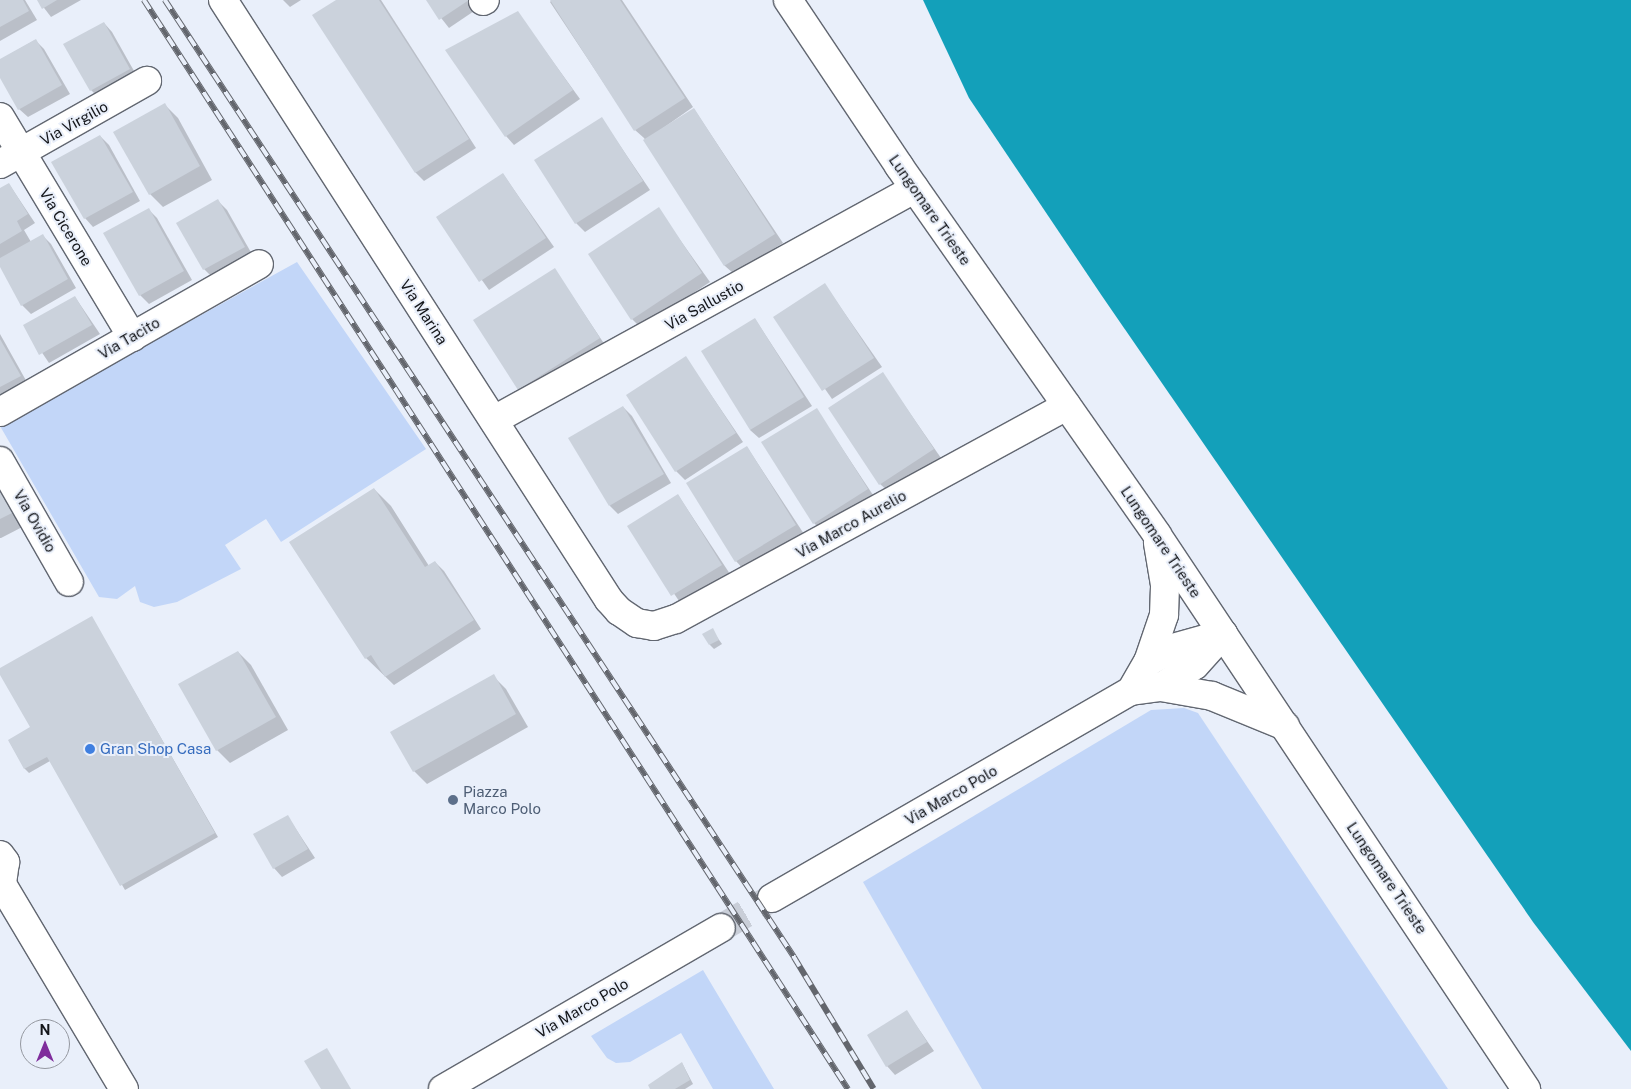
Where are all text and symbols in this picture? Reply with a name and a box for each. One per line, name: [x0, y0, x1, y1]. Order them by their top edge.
street label: Via Virgilio: [37, 97, 111, 149]
street label: Lungomare Trieste: [885, 151, 975, 269]
street label: Via Cicerone: [36, 185, 96, 269]
street label: Via Marina: [396, 276, 452, 348]
street label: Via Sallustio: [662, 276, 746, 334]
street label: Via Tacito: [95, 313, 163, 363]
street label: Lungomare Trieste: [1117, 483, 1205, 601]
street label: Via Marco Aurelio: [793, 486, 909, 562]
street label: Via Ovidio: [10, 487, 60, 555]
place label: Gran Shop Casa: [100, 740, 211, 758]
marker: Gran Shop Casa: [84, 743, 96, 755]
street label: Via Marco Polo: [902, 761, 1000, 829]
place label: Piazza Marco Polo: [463, 782, 541, 817]
marker: Piazza Marco Polo: [447, 794, 459, 806]
street label: Lungomare Trieste: [1343, 819, 1431, 937]
street label: Via Marco Polo: [533, 974, 631, 1042]
north arrow: [20, 1019, 70, 1069]
text: N: [40, 1022, 50, 1038]

